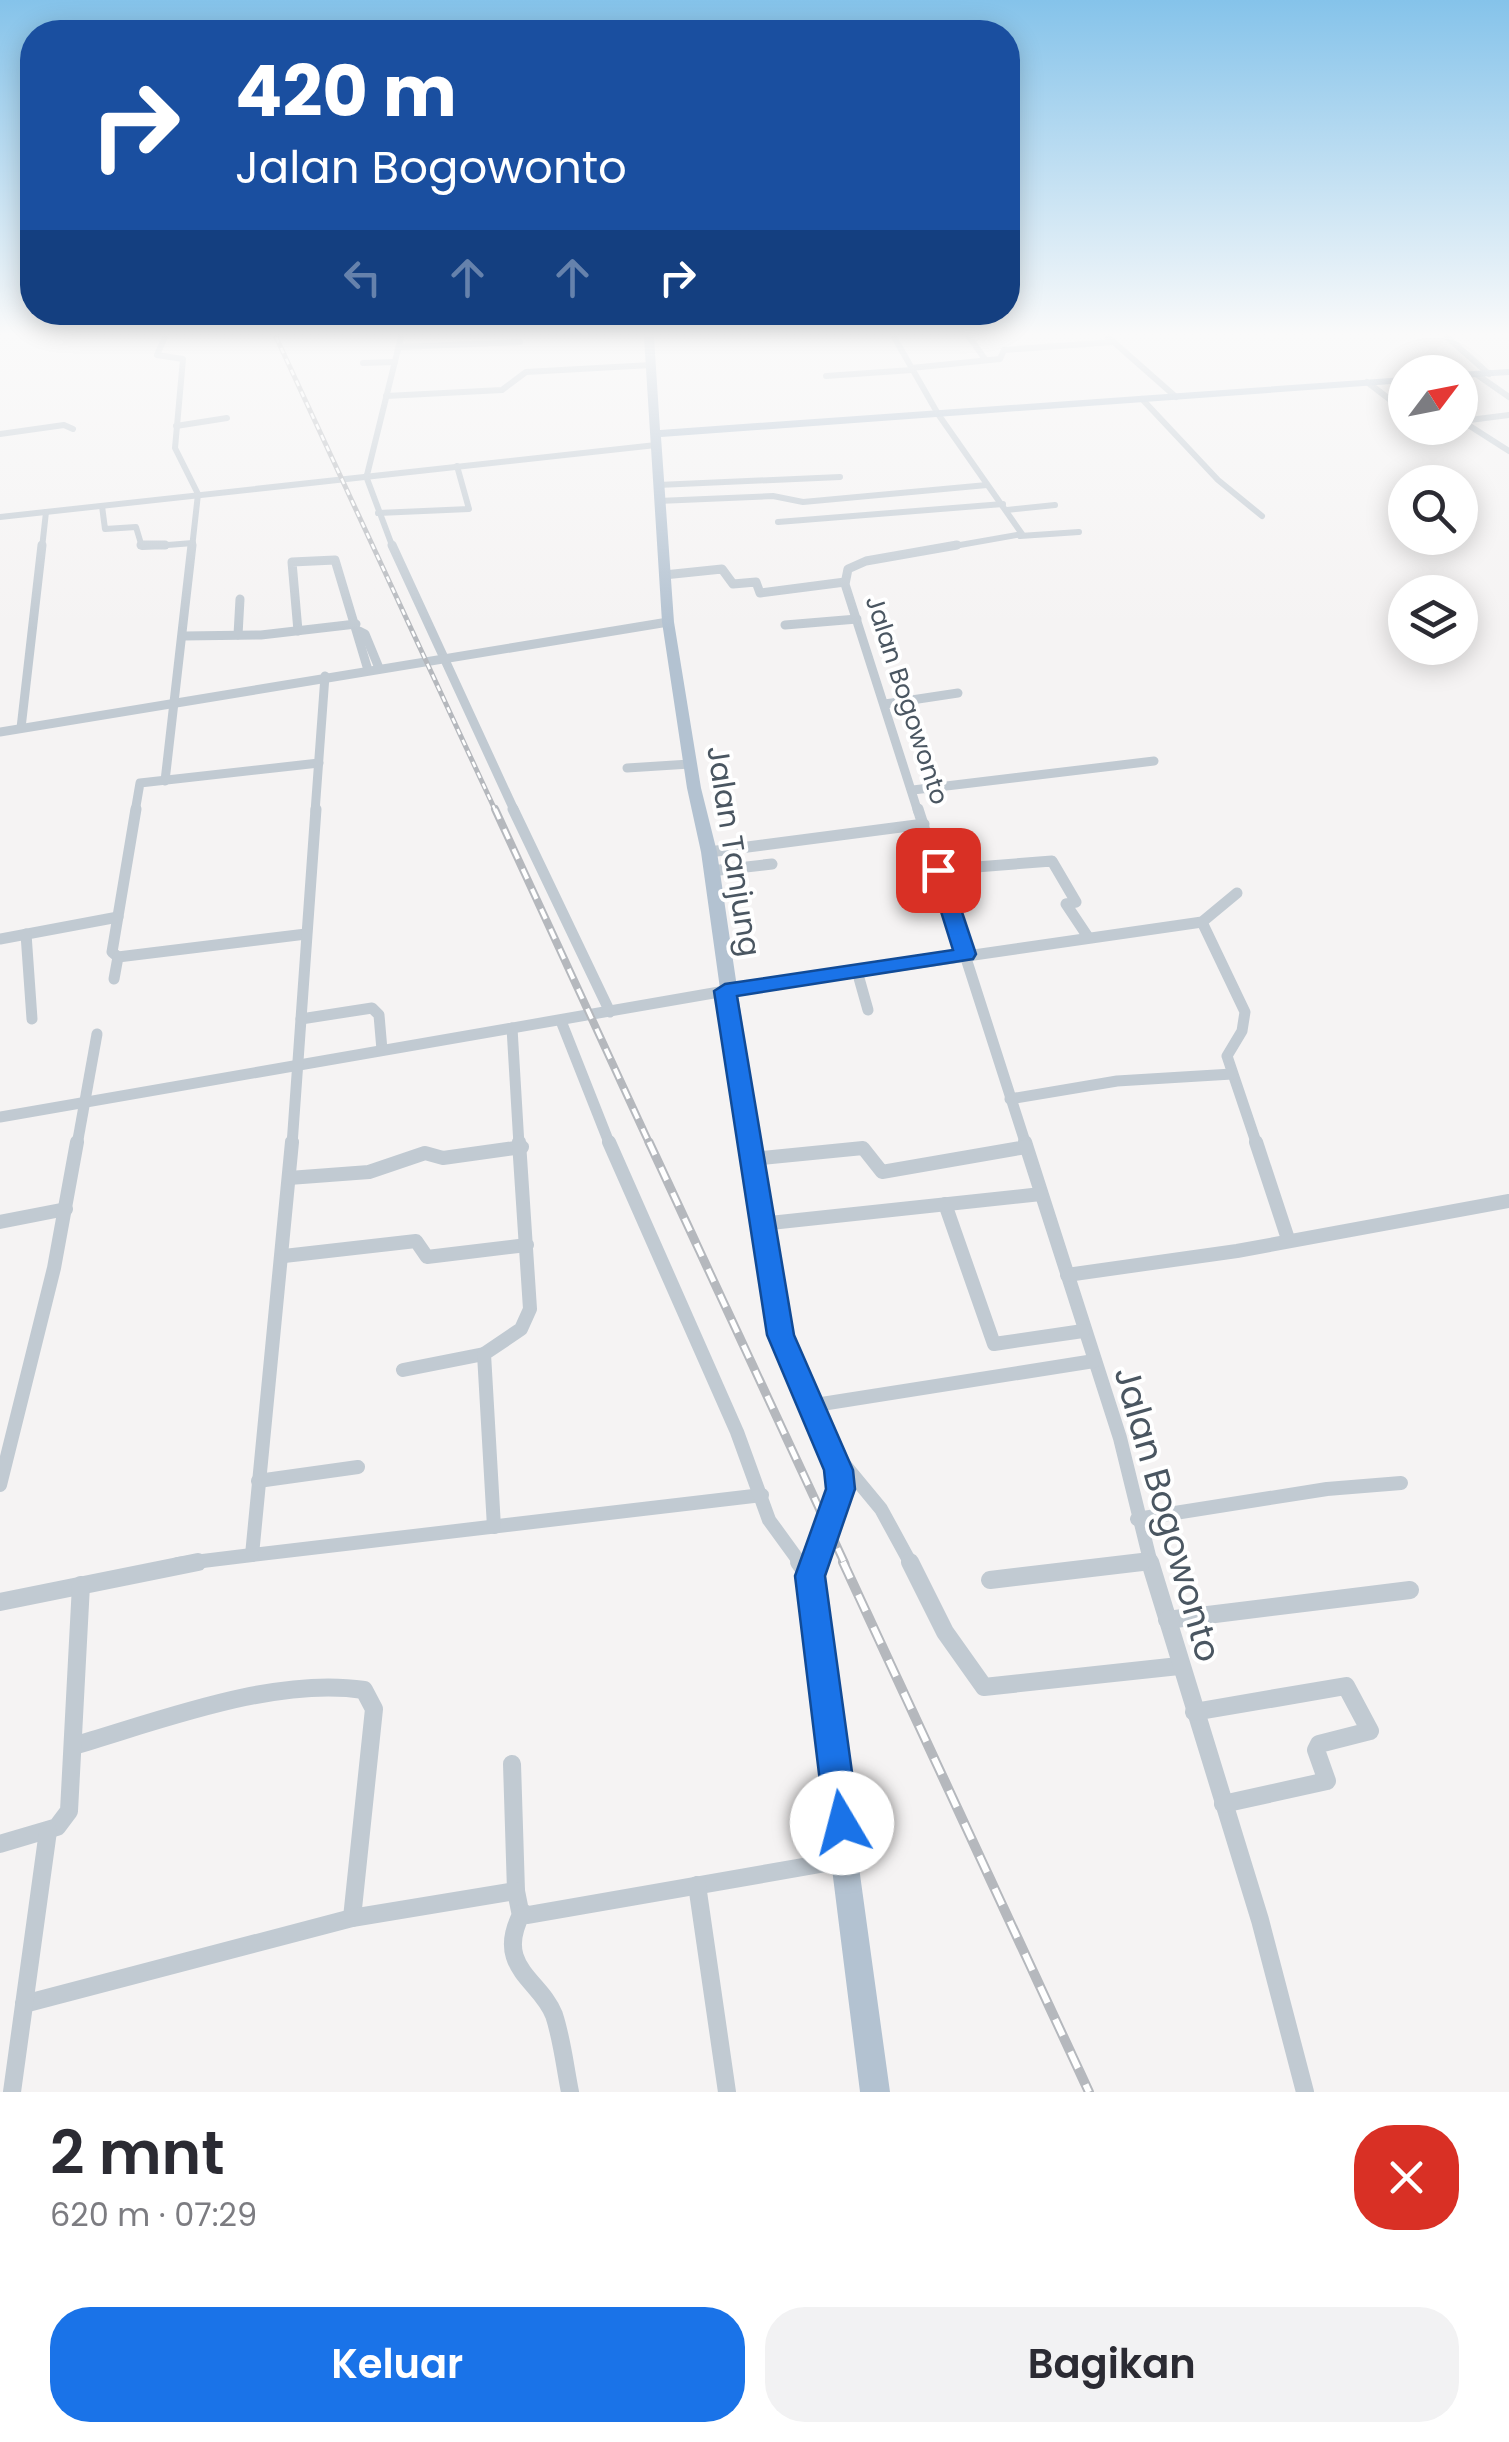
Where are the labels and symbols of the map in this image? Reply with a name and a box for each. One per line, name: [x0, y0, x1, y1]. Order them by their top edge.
north arrow: [1388, 355, 1478, 445]
street label: Jalan Bogowonto: [857, 591, 957, 809]
street label: Jalan Tanjung: [696, 743, 772, 959]
pin: [896, 828, 981, 913]
street label: Jalan Bogowonto: [1102, 1361, 1234, 1667]
position arrow: [790, 1771, 894, 1875]

